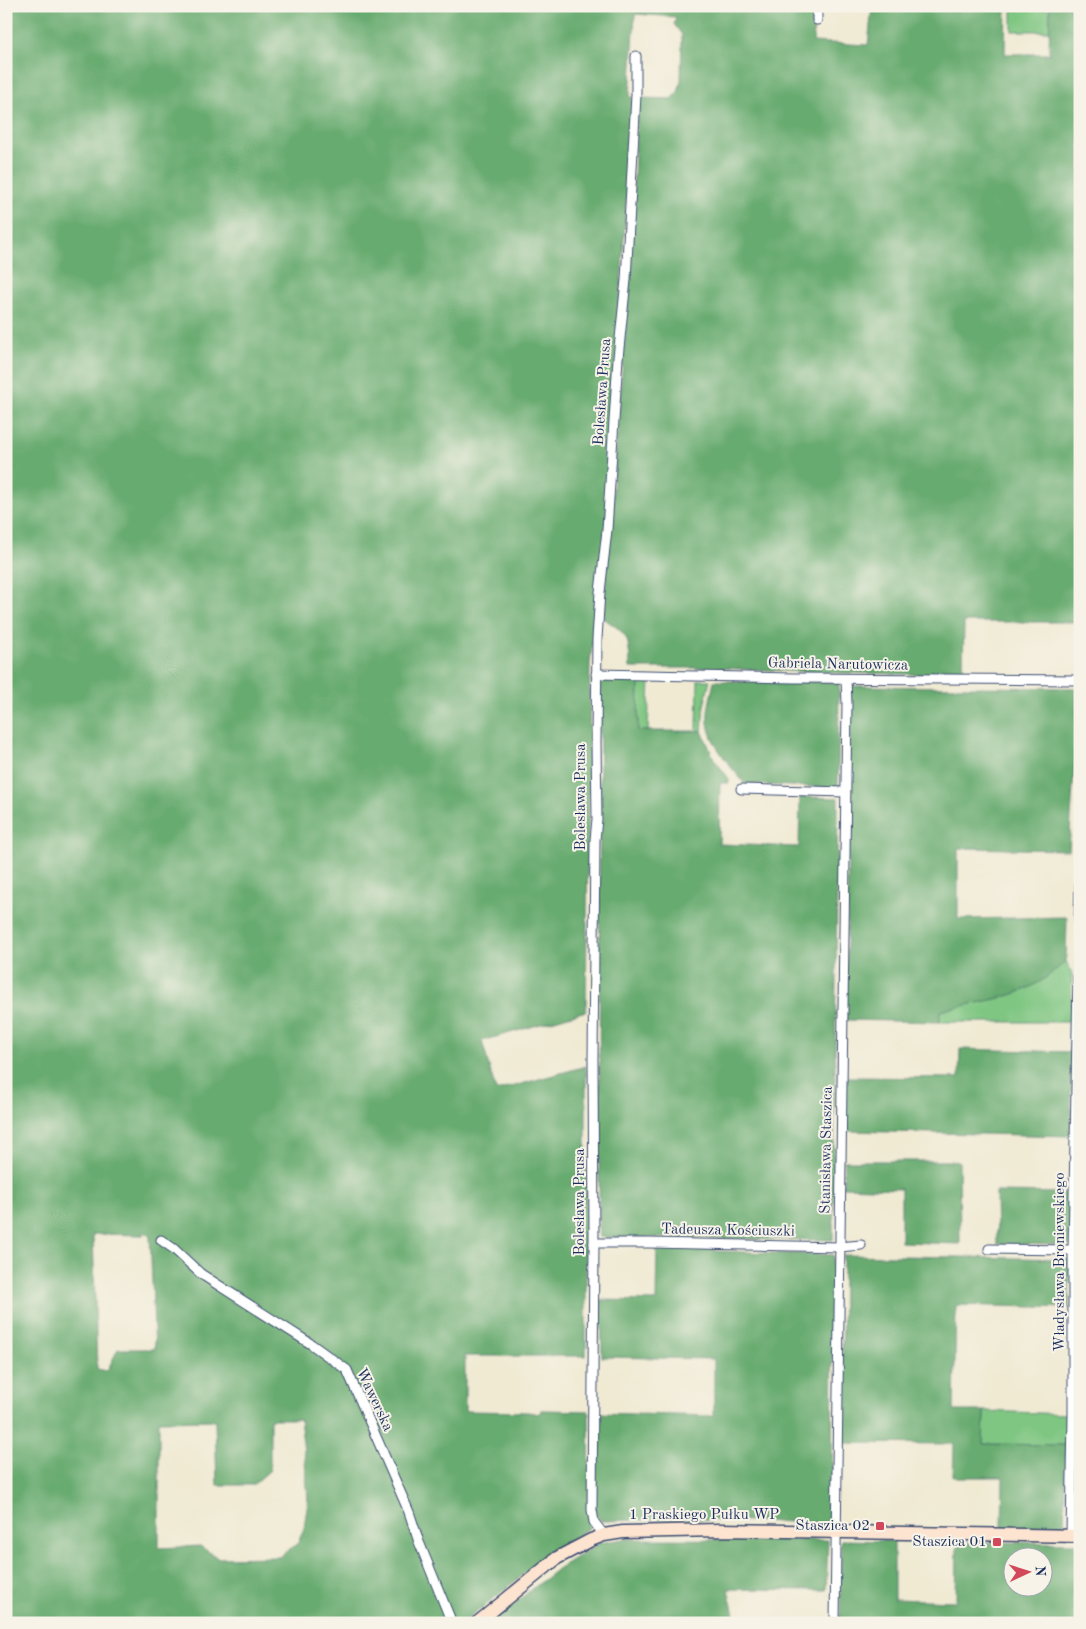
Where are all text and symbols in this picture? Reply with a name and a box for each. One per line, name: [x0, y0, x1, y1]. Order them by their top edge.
street label: Bolesława Prusa: [592, 337, 614, 446]
street label: Gabriela Narutowicza: [768, 656, 909, 674]
street label: Bolesława Prusa: [574, 743, 589, 851]
street label: Stanisława Staszica: [818, 1085, 836, 1214]
street label: Bolesława Prusa: [573, 1148, 588, 1256]
street label: Władysława Broniewskiego: [1053, 1172, 1068, 1352]
street label: Tadeusza Kościuszki: [661, 1222, 795, 1240]
street label: Wawerska: [353, 1366, 395, 1434]
street label: 1 Praskiego Pułku WP: [629, 1508, 779, 1523]
place label: Staszica 02: [795, 1519, 870, 1534]
marker: Staszica 02: [874, 1520, 886, 1532]
place label: Staszica 01: [912, 1535, 987, 1550]
marker: Staszica 01: [991, 1536, 1003, 1548]
north arrow: [1004, 1546, 1054, 1596]
text: N: [1033, 1565, 1047, 1577]

